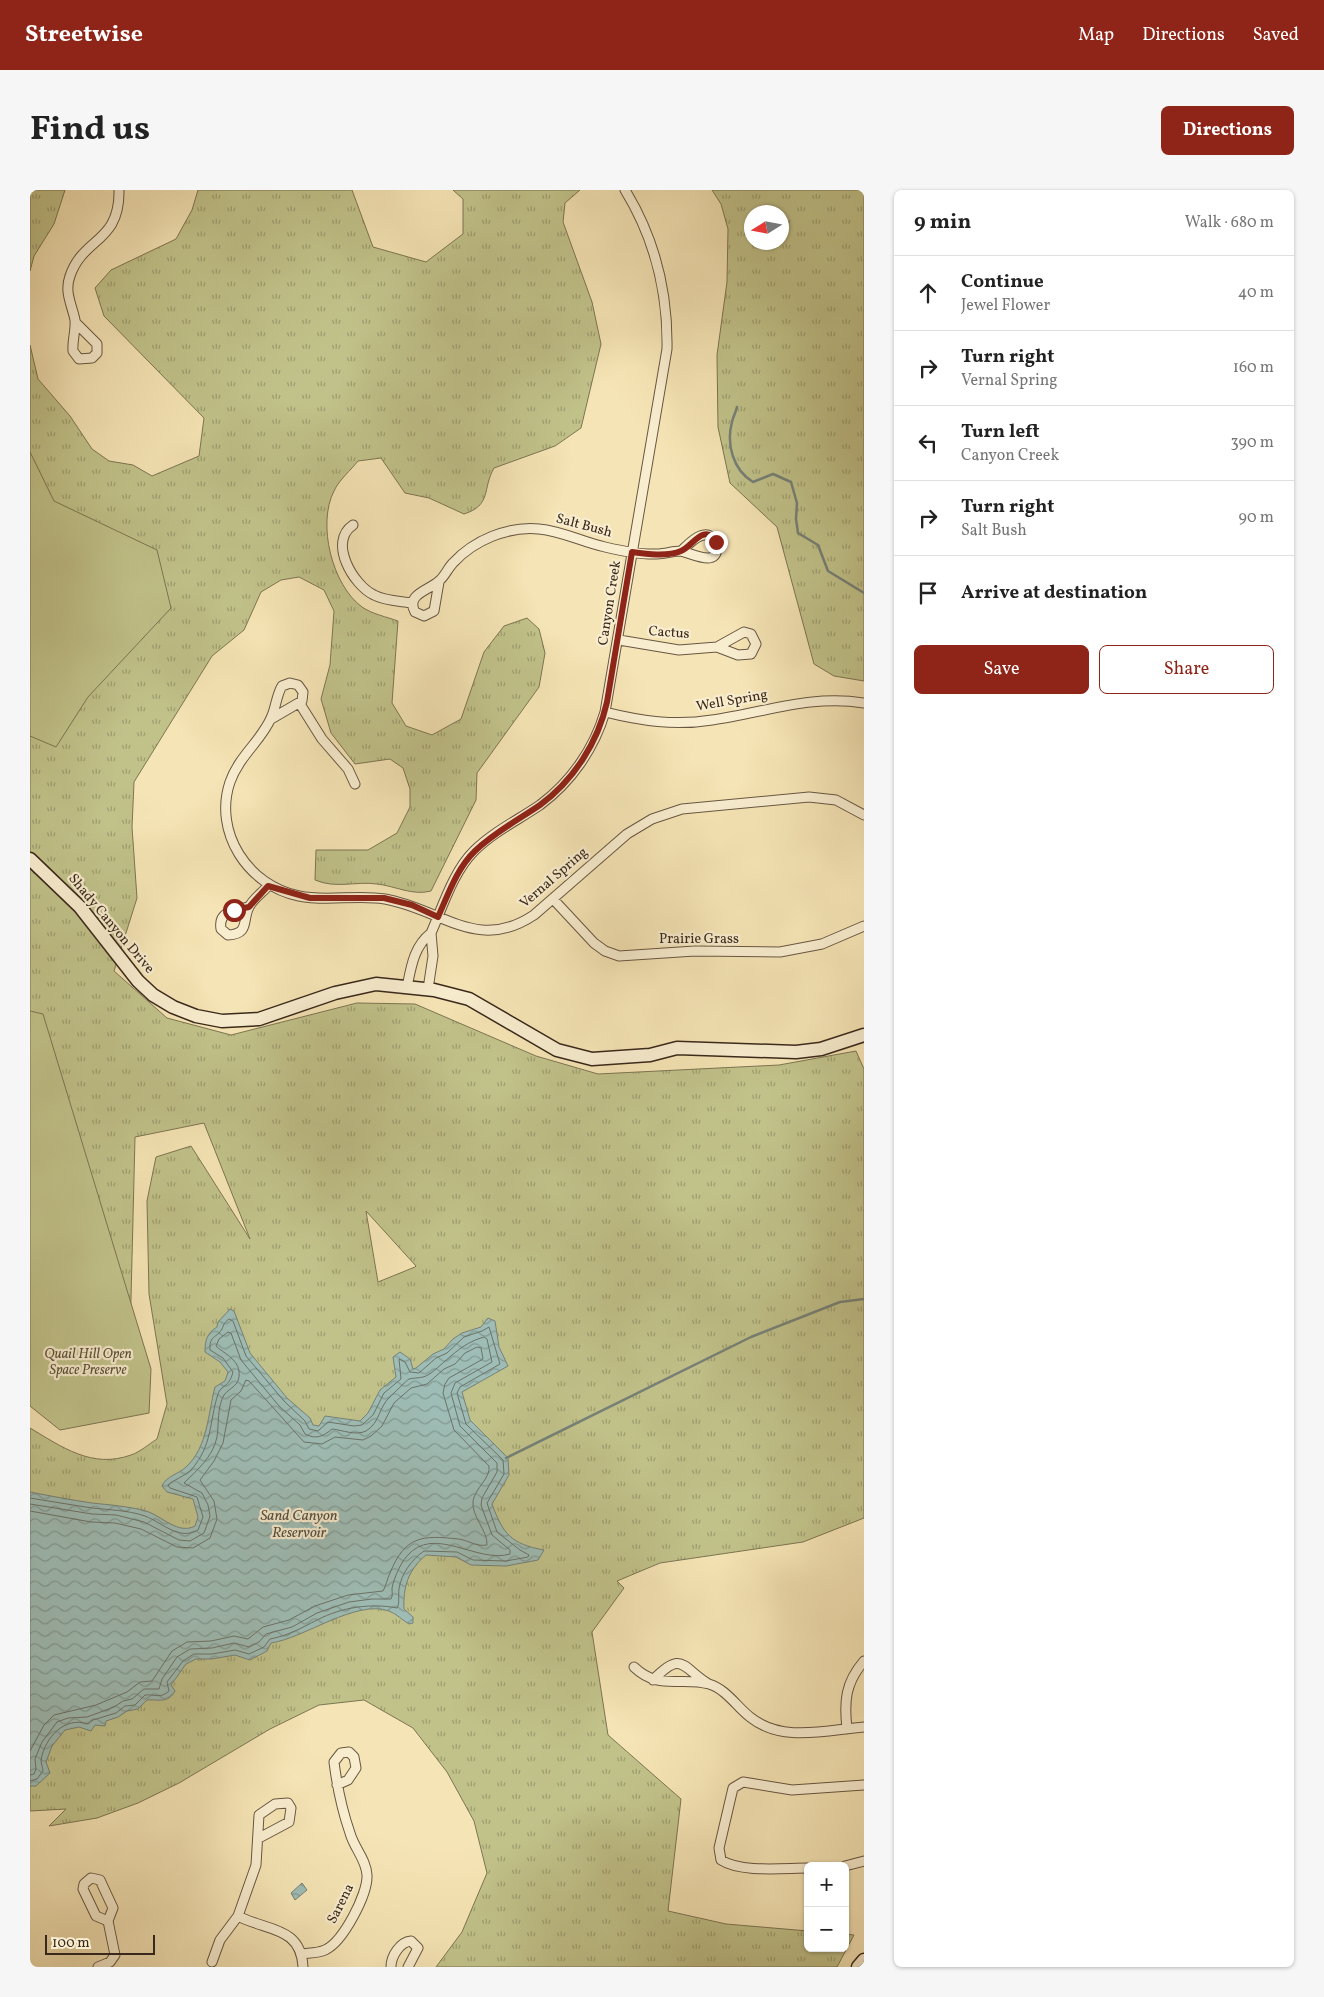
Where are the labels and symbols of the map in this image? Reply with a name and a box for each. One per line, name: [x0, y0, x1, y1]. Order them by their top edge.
north arrow: [744, 205, 789, 250]
street label: Salt Bush: [554, 509, 614, 543]
route end: [705, 531, 728, 554]
street label: Canyon Creek: [594, 559, 626, 647]
street label: Cactus: [648, 622, 690, 644]
street label: Well Spring: [695, 685, 769, 717]
street label: Vernal Spring: [516, 843, 592, 913]
street label: Shady Canyon Drive: [64, 870, 159, 978]
route start: [223, 899, 246, 922]
street label: Prairie Grass: [659, 930, 739, 949]
park label: Quail Hill Open Space Preserve: [44, 1345, 132, 1380]
water label: Sand Canyon Reservoir: [260, 1506, 338, 1544]
street label: Sarena: [323, 1881, 359, 1927]
scale bar: [45, 1932, 155, 1955]

